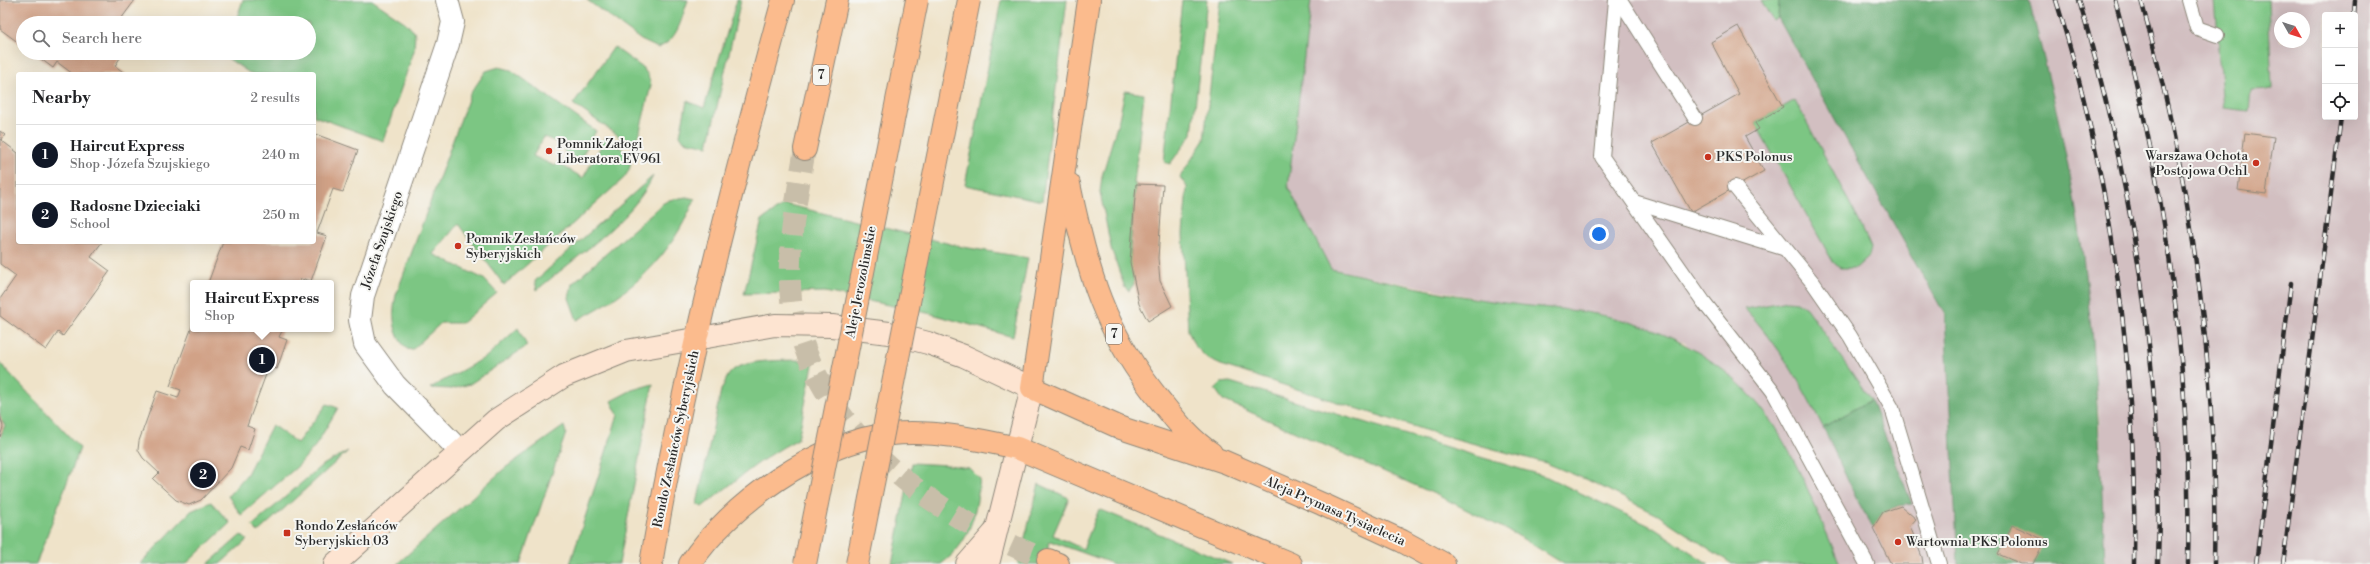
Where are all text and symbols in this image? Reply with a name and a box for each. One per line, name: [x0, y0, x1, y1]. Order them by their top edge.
north arrow: [2274, 12, 2310, 48]
map controls: [2322, 12, 2358, 120]
button: +: [2322, 12, 2358, 48]
search box: [16, 16, 316, 60]
icon: search: [30, 27, 52, 49]
text: Search here: [62, 29, 142, 48]
button: −: [2322, 48, 2358, 84]
road number: 7: [813, 65, 829, 85]
button: locate: [2322, 84, 2358, 120]
text: Nearby: [32, 87, 91, 109]
text: 2 results: [251, 90, 300, 106]
place label: Pomnik Załogi Liberatora EV961: [557, 136, 662, 167]
text: Haircut Express: [70, 137, 185, 156]
marker: Pomnik Załogi Liberatora EV961: [544, 146, 554, 156]
text: 1: [42, 147, 48, 163]
text: 240 m: [262, 147, 300, 163]
place label: Warszawa Ochota Postojowa Och1: [2144, 148, 2248, 179]
place label: PKS Polonus: [1716, 149, 1793, 165]
marker: PKS Polonus: [1703, 152, 1713, 162]
text: Shop · Józefa Szujskiego: [70, 156, 210, 172]
marker: Warszawa Ochota Postojowa Och1: [2251, 158, 2261, 168]
street label: Józefa Szujskiego: [357, 189, 406, 292]
text: Radosne Dzieciaki: [70, 197, 201, 216]
text: 2: [41, 207, 49, 223]
text: 250 m: [263, 207, 300, 223]
text: School: [70, 216, 110, 232]
street label: Aleje Jerozolimskie: [842, 224, 880, 341]
your location: [1589, 224, 1609, 244]
place label: Pomnik Zesłańców Syberyjskich: [466, 231, 577, 262]
marker: Pomnik Zesłańców Syberyjskich: [453, 241, 463, 251]
popup: [190, 280, 334, 332]
text: Haircut Express: [205, 289, 319, 308]
text: Shop: [205, 308, 235, 324]
road number: 7: [1106, 324, 1122, 344]
pin: 1: [249, 345, 275, 375]
street label: Rondo Zesłańców Syberyjskich: [649, 349, 703, 529]
pin: 2: [190, 460, 216, 490]
street label: Aleja Prymasa Tysiąclecia: [1261, 472, 1408, 549]
place label: Rondo Zesłańców Syberyjskich 03: [295, 518, 399, 549]
marker: Rondo Zesłańców Syberyjskich 03: [282, 528, 292, 538]
place label: Wartownia PKS Polonus: [1905, 534, 2048, 550]
marker: Wartownia PKS Polonus: [1893, 537, 1903, 547]

